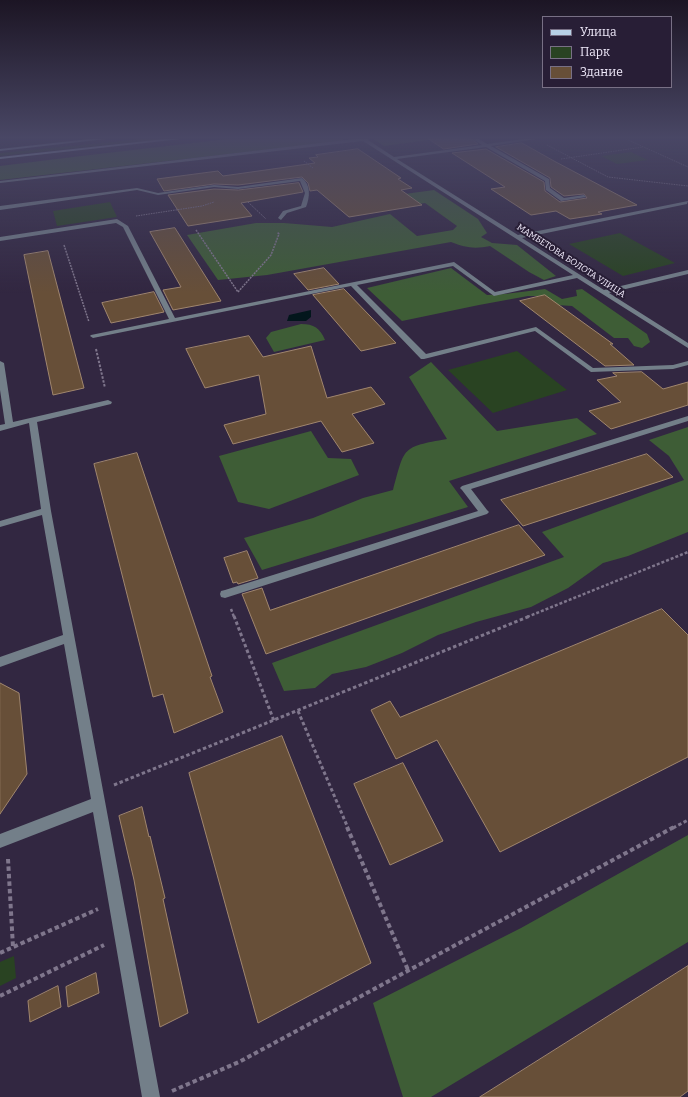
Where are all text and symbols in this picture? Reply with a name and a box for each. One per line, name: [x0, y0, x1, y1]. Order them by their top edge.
legend: [542, 16, 672, 88]
text: Улица: [580, 25, 616, 39]
text: Парк: [580, 45, 610, 59]
text: Здание: [580, 65, 623, 79]
street label: МАМБЕТОВА БОЛОТА УЛИЦА: [515, 222, 627, 300]

